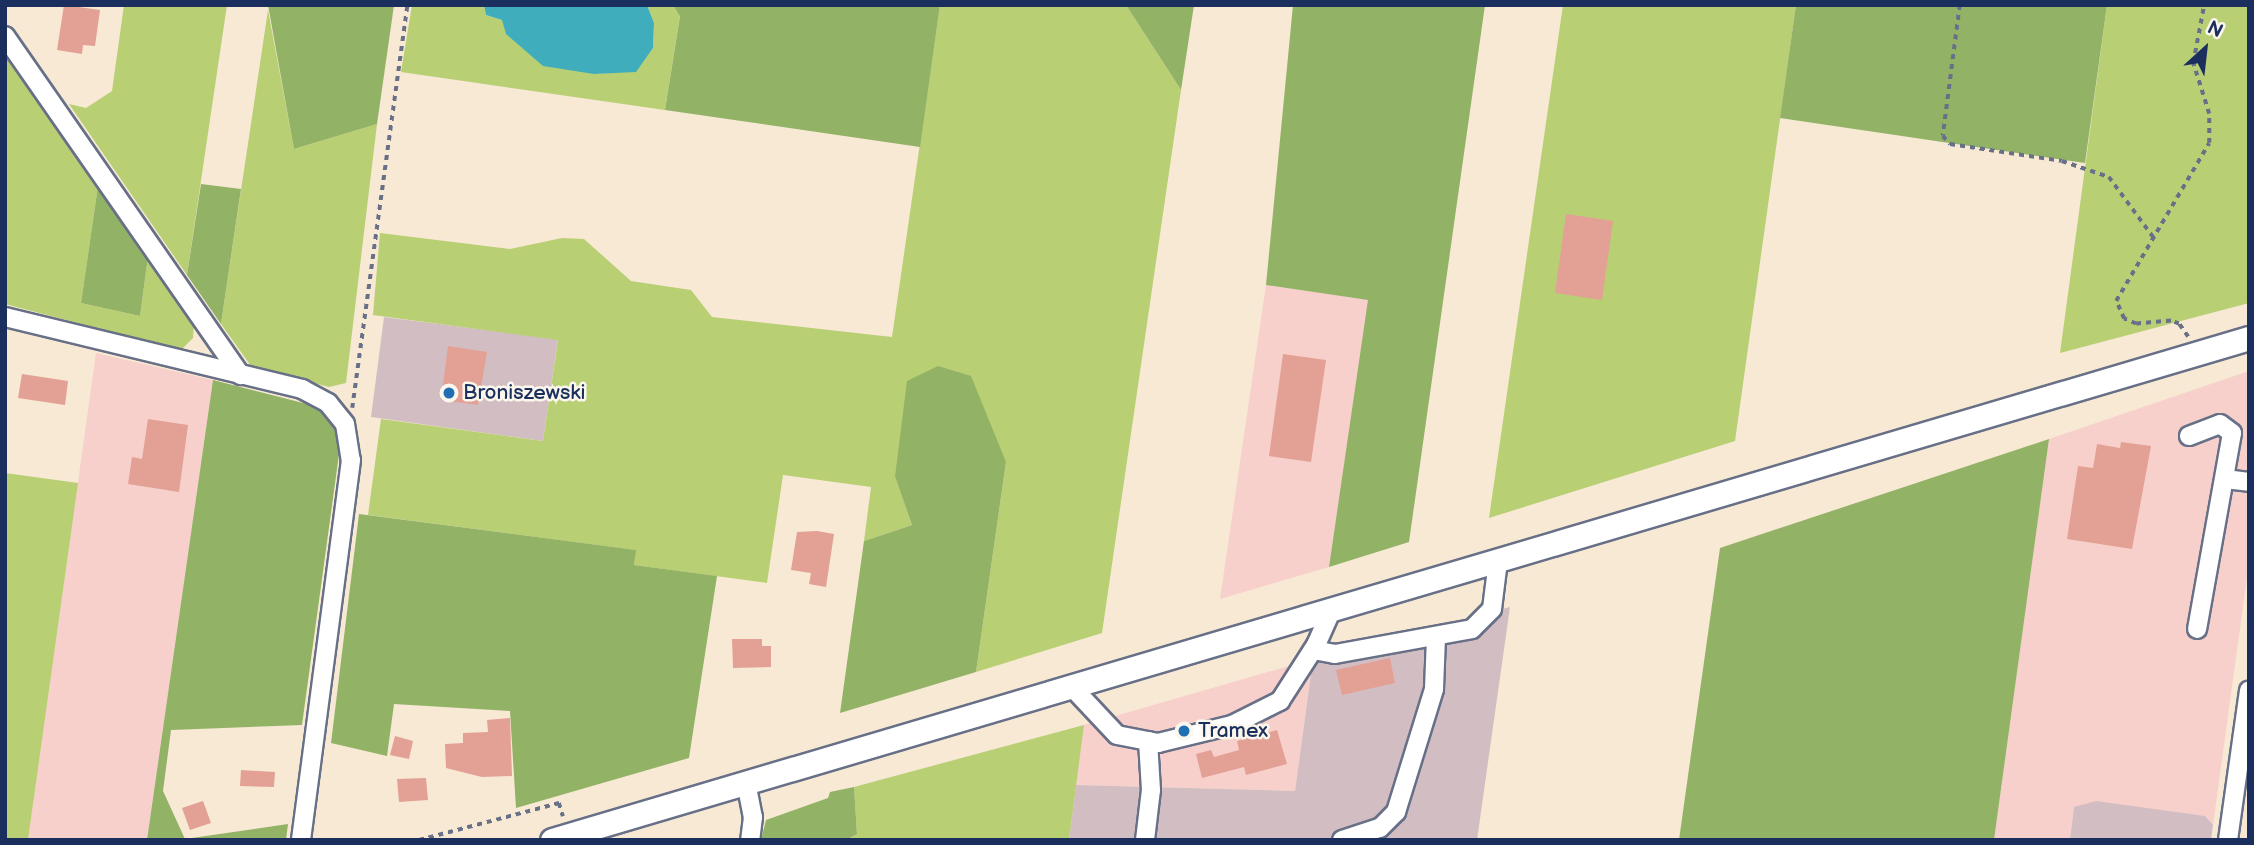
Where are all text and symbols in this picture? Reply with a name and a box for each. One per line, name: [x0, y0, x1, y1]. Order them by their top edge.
north arrow: [2170, 14, 2240, 84]
text: N: [2203, 16, 2226, 43]
place label: Broniszewski: [463, 380, 585, 406]
marker: Broniszewski: [441, 385, 457, 401]
place label: Tramex: [1198, 718, 1268, 744]
marker: Tramex: [1176, 723, 1192, 739]

